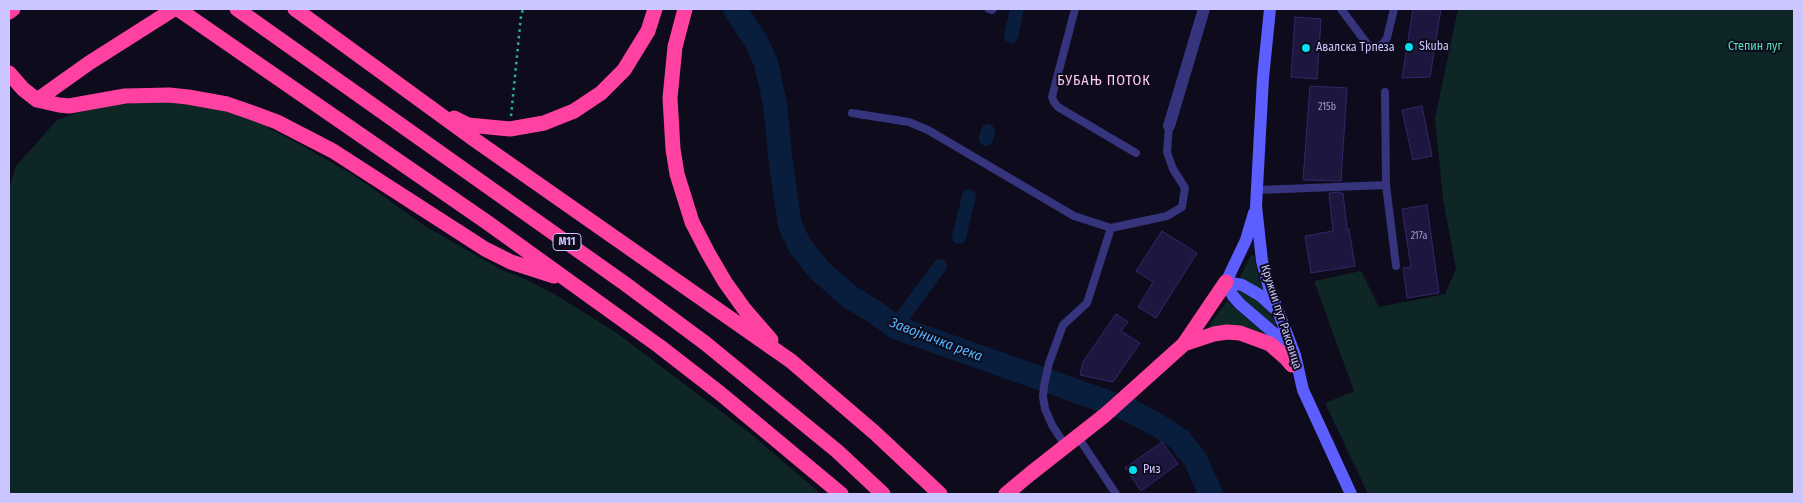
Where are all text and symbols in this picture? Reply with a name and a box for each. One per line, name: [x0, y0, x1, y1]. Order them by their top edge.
place label: Skuba: [1419, 40, 1449, 54]
park label: Степин луг: [1728, 40, 1782, 54]
place label: Авалска Трпеза: [1316, 41, 1395, 55]
marker: Skuba: [1403, 41, 1415, 53]
marker: Авалска Трпеза: [1300, 42, 1312, 54]
district label: БУБАЊ ПОТОК: [1056, 73, 1152, 89]
house number: 215b: [1318, 101, 1336, 113]
house number: 217a: [1411, 230, 1427, 242]
road number: M11: [553, 233, 581, 250]
street label: Кружни пут Раковица: [1257, 263, 1305, 371]
water label: Завојничка река: [887, 315, 985, 365]
place label: Риз: [1143, 463, 1161, 477]
marker: Риз: [1127, 464, 1139, 476]

